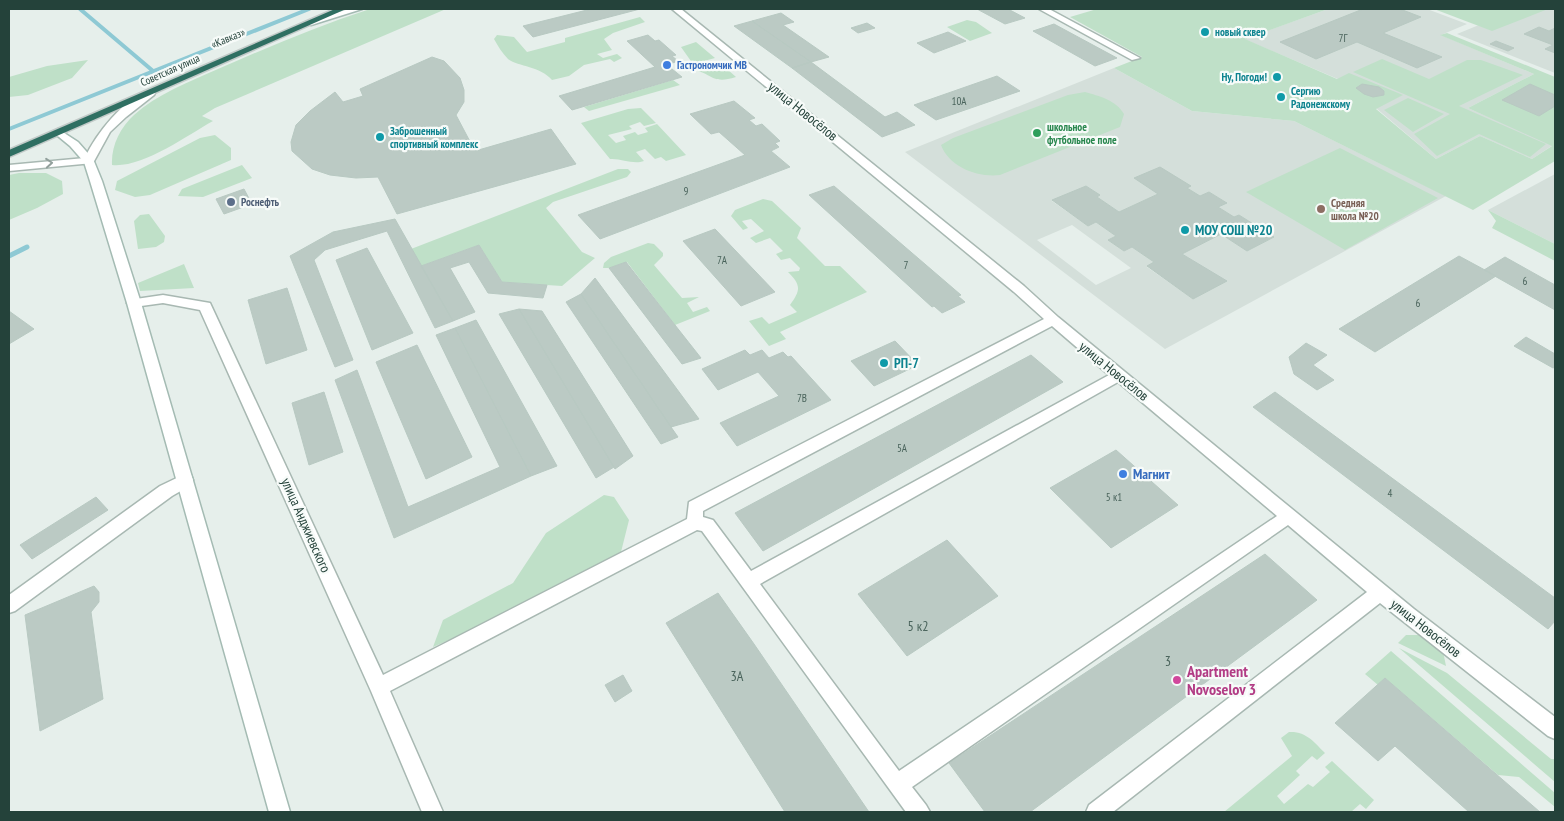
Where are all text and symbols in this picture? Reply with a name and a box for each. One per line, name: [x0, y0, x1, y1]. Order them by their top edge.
street label: «Кавказ»: [209, 25, 247, 51]
place label: новый сквер: [1215, 25, 1266, 39]
marker: новый сквер: [1199, 26, 1211, 38]
house number: 7Г: [1339, 31, 1349, 45]
street label: Советская улица: [138, 51, 202, 89]
place label: Гастрономчик МВ: [677, 58, 748, 72]
marker: Гастрономчик МВ: [661, 59, 673, 71]
place label: Ну, Погоди!: [1222, 70, 1267, 84]
marker: Ну, Погоди!: [1271, 71, 1283, 83]
street label: улица Новосёлов: [764, 77, 842, 145]
place label: Сергию Радонежскому: [1291, 84, 1351, 111]
marker: Сергию Радонежскому: [1275, 91, 1287, 103]
house number: 10А: [951, 94, 967, 108]
place label: школьное футбольное поле: [1047, 120, 1117, 147]
place label: Заброшенный спортивный комплекс: [390, 124, 478, 151]
marker: школьное футбольное поле: [1031, 127, 1043, 139]
marker: Заброшенный спортивный комплекс: [374, 131, 386, 143]
one-way arrow: [45, 158, 53, 169]
house number: 9: [684, 184, 689, 198]
place label: Роснефть: [241, 195, 279, 209]
marker: Роснефть: [225, 196, 237, 208]
place label: Средняя школа №20: [1331, 196, 1379, 223]
marker: Средняя школа №20: [1315, 203, 1327, 215]
place label: МОУ СОШ №20: [1195, 221, 1273, 239]
marker: МОУ СОШ №20: [1179, 224, 1191, 236]
house number: 7А: [717, 253, 728, 267]
house number: 7: [904, 258, 909, 272]
house number: 6: [1523, 274, 1528, 288]
house number: 6: [1416, 296, 1421, 310]
street label: улица Новосёлов: [1075, 337, 1153, 405]
place label: РП-7: [894, 354, 919, 372]
marker: РП-7: [878, 357, 890, 369]
house number: 7В: [797, 391, 807, 405]
house number: 5А: [897, 441, 908, 455]
place label: Магнит: [1133, 465, 1170, 483]
marker: Магнит: [1117, 468, 1129, 480]
street label: улица Анджиевского: [277, 475, 335, 575]
house number: 4: [1388, 486, 1393, 500]
house number: 5 к1: [1106, 490, 1122, 504]
street label: улица Новосёлов: [1387, 595, 1465, 661]
house number: 5 к2: [908, 617, 929, 635]
house number: 3: [1165, 652, 1171, 670]
place label: Apartment Novoselov 3: [1186, 661, 1256, 699]
house number: 3А: [731, 667, 744, 685]
marker: Apartment Novoselov 3: [1171, 674, 1183, 686]

